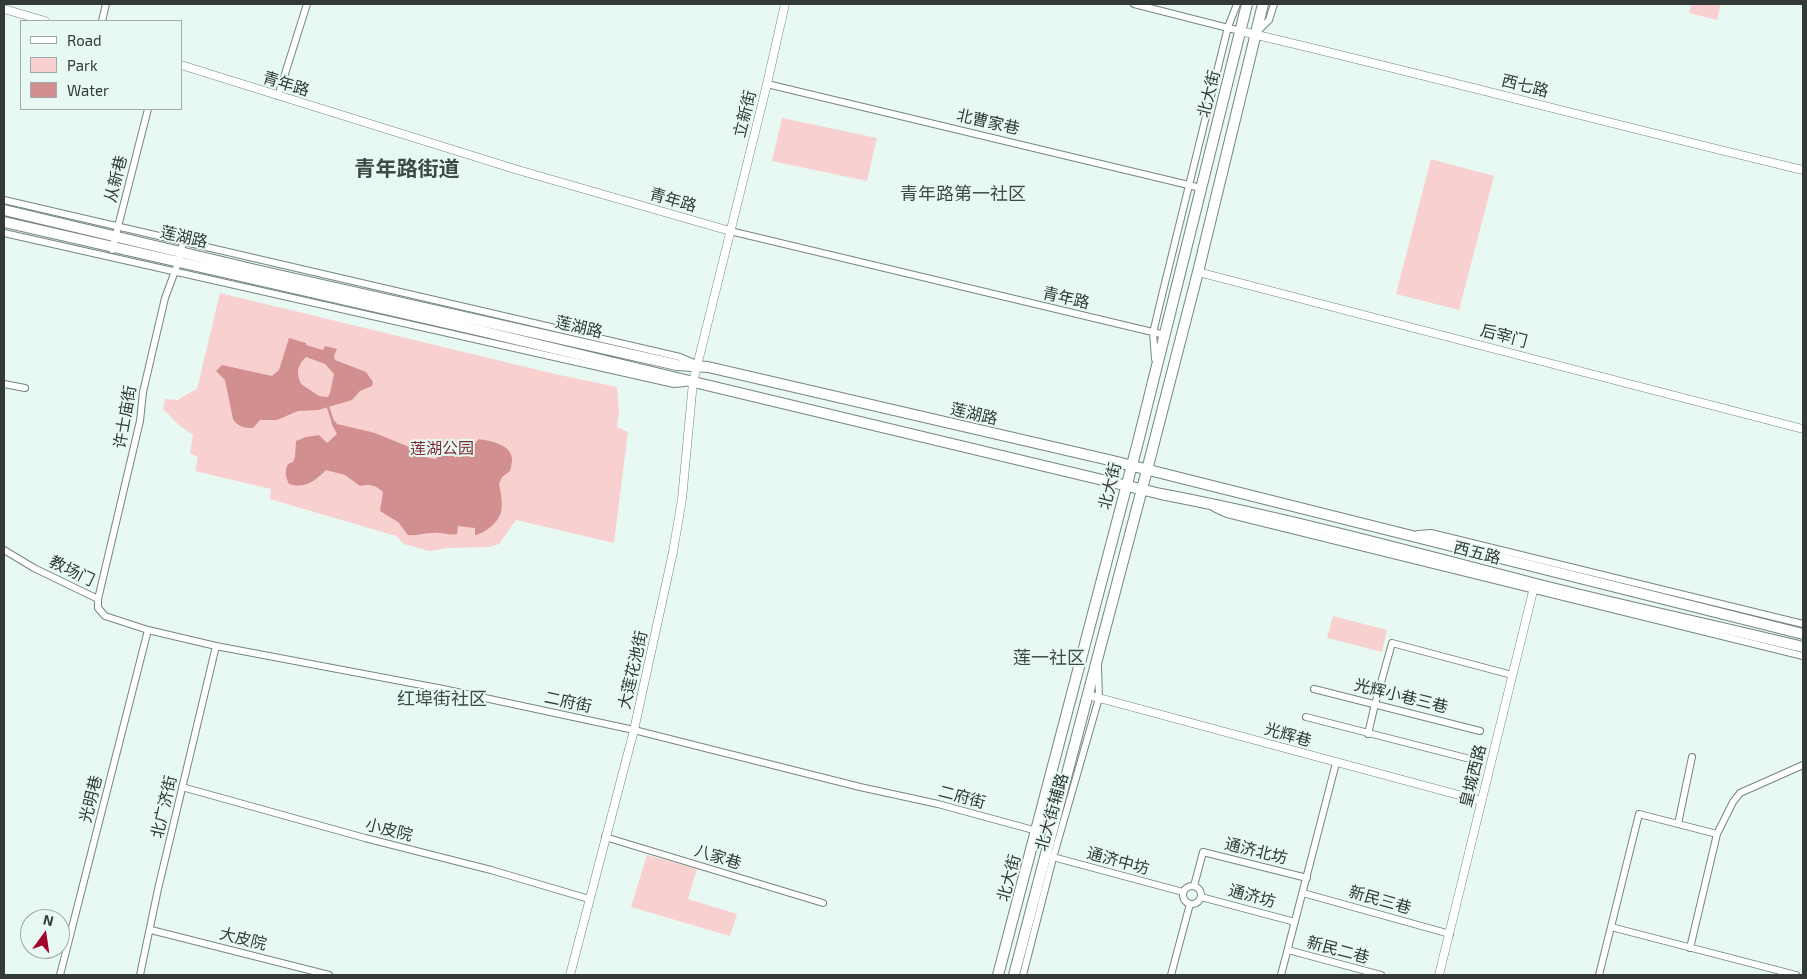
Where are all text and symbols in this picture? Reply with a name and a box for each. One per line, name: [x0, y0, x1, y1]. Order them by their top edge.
legend: [20, 20, 182, 110]
text: Road: [67, 31, 102, 49]
text: Park: [67, 56, 98, 74]
street label: 青年路: [260, 68, 312, 100]
street label: 北大街: [1194, 68, 1224, 120]
street label: 西七路: [1499, 71, 1551, 101]
text: Water: [67, 81, 109, 99]
street label: 立新街: [730, 88, 760, 140]
street label: 北曹家巷: [955, 105, 1021, 139]
street label: 从新巷: [101, 153, 131, 205]
district label: 青年路街道: [355, 156, 459, 182]
district label: 青年路第一社区: [900, 183, 1026, 205]
street label: 青年路: [647, 184, 699, 216]
street label: 莲湖路: [158, 222, 210, 252]
street label: 青年路: [1040, 283, 1092, 313]
street label: 莲湖路: [553, 312, 605, 342]
street label: 后宰门: [1478, 321, 1530, 351]
street label: 许士庙街: [110, 384, 140, 450]
street label: 莲湖路: [948, 399, 1000, 429]
park label: 莲湖公园: [410, 439, 474, 459]
street label: 北大街: [1095, 460, 1125, 512]
street label: 西五路: [1451, 538, 1503, 568]
street label: 教场门: [46, 552, 98, 590]
street label: 大莲花池街: [615, 629, 651, 711]
district label: 莲一社区: [1013, 647, 1085, 669]
street label: 光辉小巷三巷: [1352, 675, 1450, 717]
district label: 红埠街社区: [397, 688, 487, 710]
street label: 二府街: [543, 688, 593, 716]
street label: 光辉巷: [1262, 719, 1314, 751]
street label: 皇城西路: [1456, 743, 1490, 809]
street label: 北大街辅路: [1032, 771, 1072, 853]
street label: 光明巷: [76, 773, 106, 825]
street label: 北广济街: [147, 774, 181, 840]
street label: 二府街: [936, 782, 988, 812]
street label: 小皮院: [363, 815, 415, 845]
street label: 通济北坊: [1223, 834, 1289, 868]
street label: 八家巷: [692, 841, 744, 873]
street label: 通济中坊: [1085, 843, 1151, 879]
street label: 北大街: [994, 852, 1024, 904]
street label: 通济坊: [1226, 881, 1278, 911]
street label: 新民三巷: [1347, 882, 1413, 918]
north arrow: [20, 909, 70, 959]
text: N: [42, 910, 55, 929]
street label: 大皮院: [217, 924, 269, 954]
street label: 新民二巷: [1305, 932, 1371, 968]

